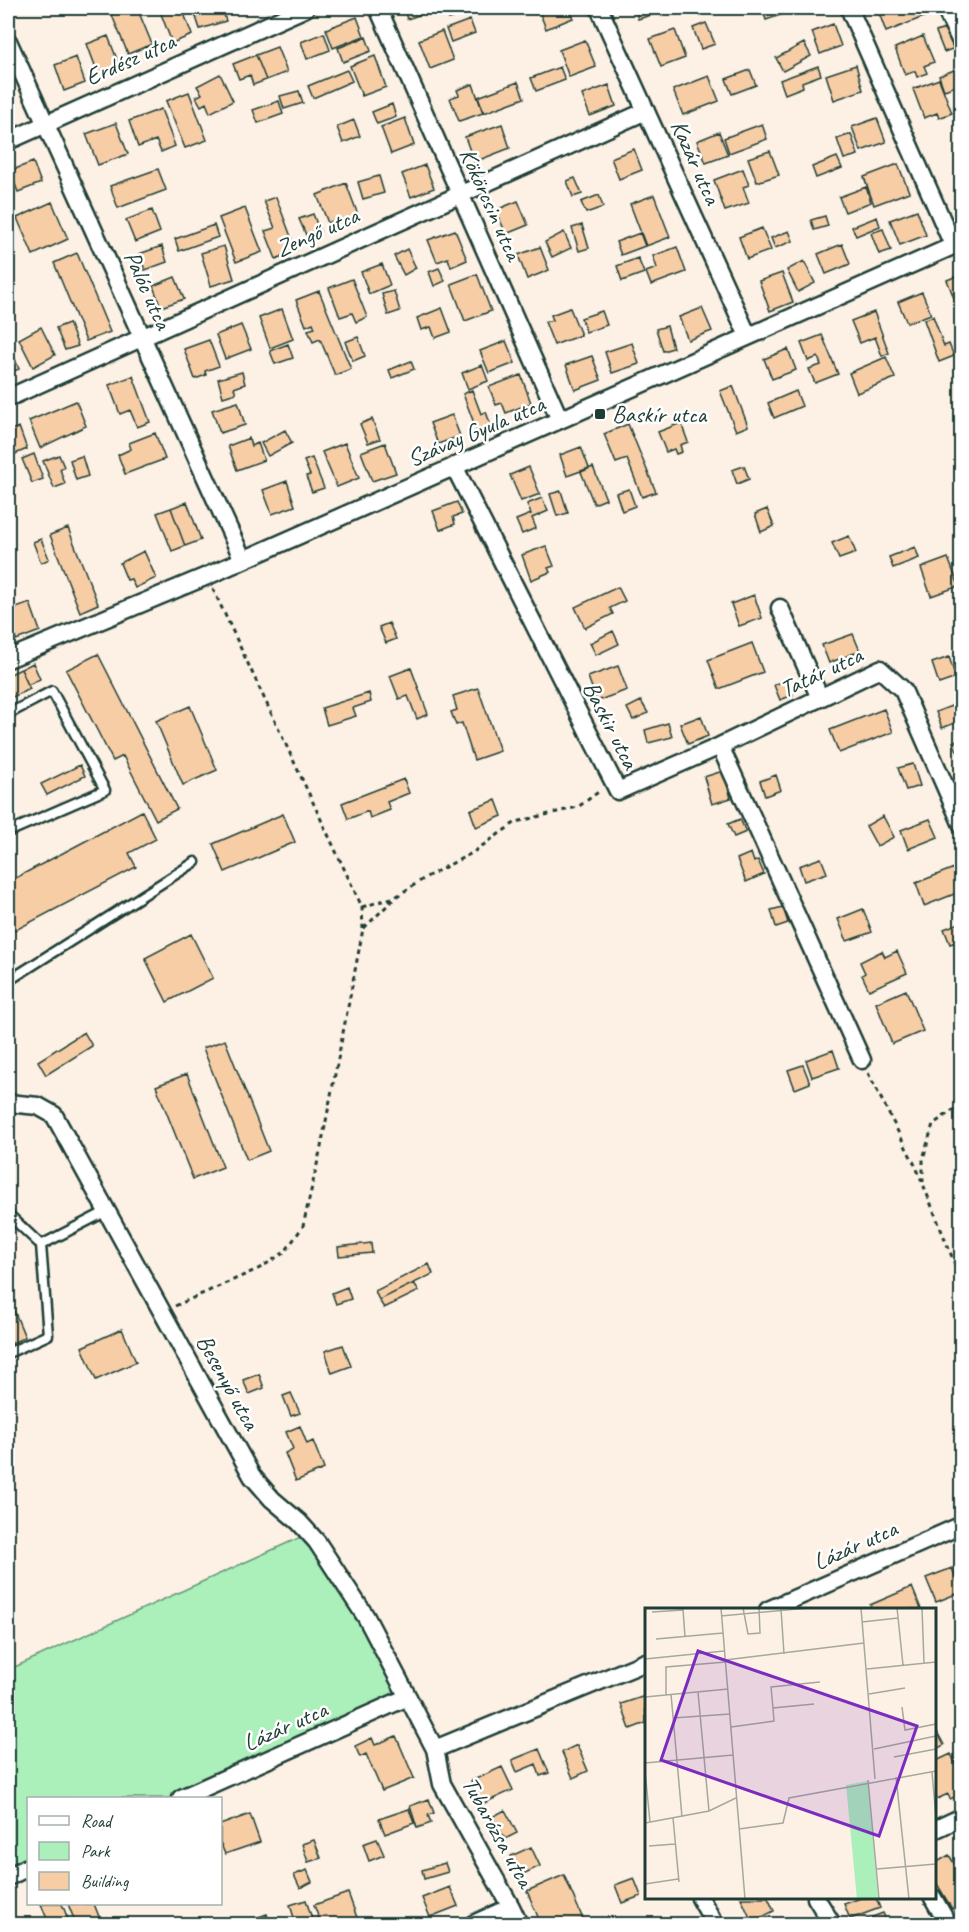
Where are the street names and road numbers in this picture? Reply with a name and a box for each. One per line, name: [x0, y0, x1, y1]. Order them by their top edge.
street label: Erdész utca: [80, 25, 181, 92]
street label: Kazár utca: [664, 115, 728, 210]
street label: Kökörcsin utca: [453, 143, 530, 267]
street label: Zengő utca: [271, 200, 364, 264]
street label: Palóc utca: [117, 246, 179, 335]
street label: Szávay Gyula utca: [403, 388, 550, 473]
street label: Tatár utca: [775, 639, 868, 704]
street label: Baskir utca: [576, 676, 647, 775]
street label: Besenyő utca: [190, 1329, 267, 1436]
street label: Lázár utca: [808, 1513, 903, 1577]
street label: Lázár utca: [238, 1694, 333, 1758]
street label: Tubarózsa utca: [455, 1771, 542, 1894]

